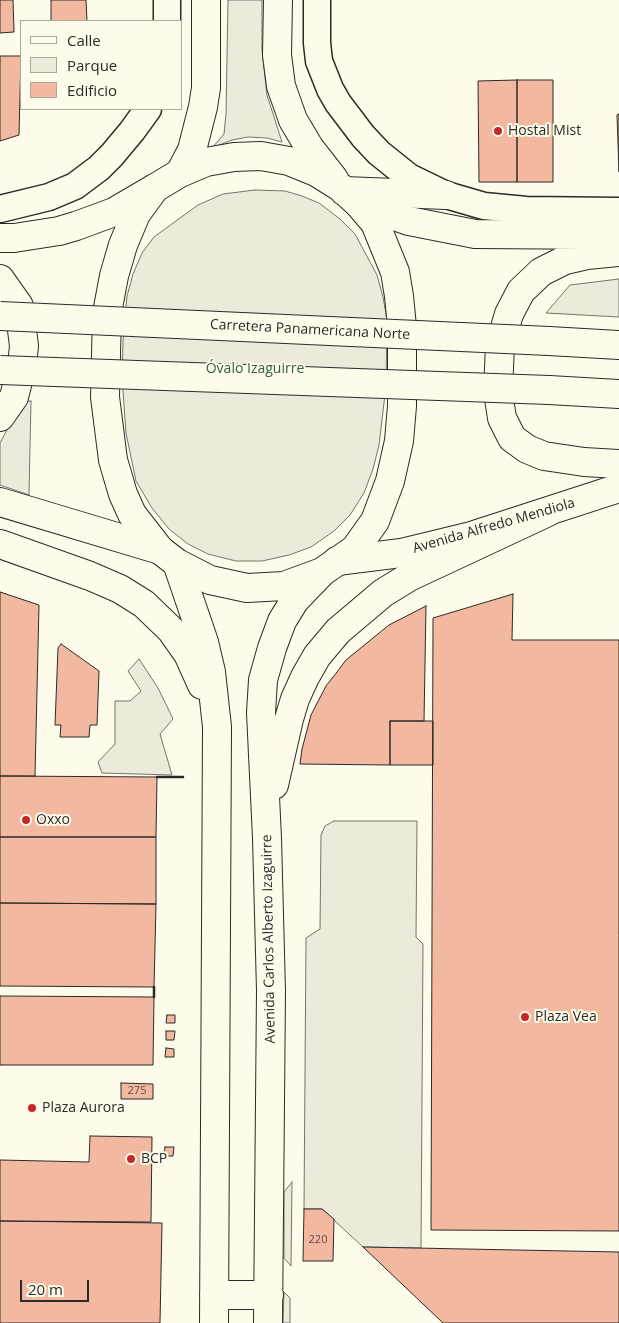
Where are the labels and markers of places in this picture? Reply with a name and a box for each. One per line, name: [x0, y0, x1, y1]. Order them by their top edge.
place label: Hostal Mist: [508, 123, 581, 139]
marker: Hostal Mist: [492, 125, 504, 137]
place label: Oxxo: [36, 812, 70, 828]
marker: Oxxo: [20, 814, 32, 826]
place label: Plaza Vea: [535, 1009, 597, 1025]
marker: Plaza Vea: [519, 1011, 531, 1023]
place label: Plaza Aurora: [42, 1100, 125, 1116]
marker: Plaza Aurora: [26, 1102, 38, 1114]
place label: BCP: [141, 1151, 167, 1167]
marker: BCP: [125, 1153, 137, 1165]

